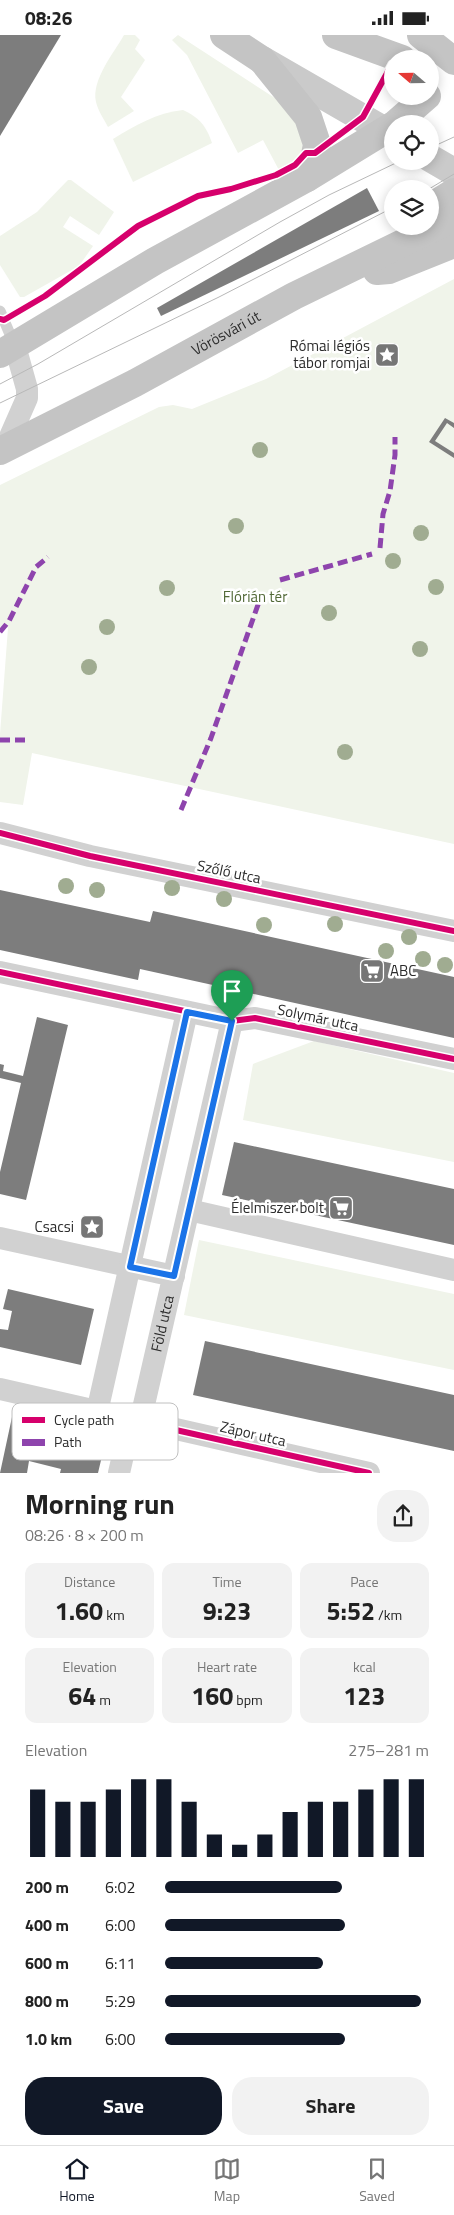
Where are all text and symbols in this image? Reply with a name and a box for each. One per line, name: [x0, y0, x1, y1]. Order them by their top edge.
text: 08:26: [25, 3, 72, 32]
north arrow: [384, 50, 439, 105]
map controls: [384, 50, 439, 235]
button: locate: [384, 115, 439, 170]
button: layers: [384, 180, 439, 235]
street label: Vörösvári út: [187, 304, 265, 361]
place label: Római légiós tábor romjai: [289, 334, 370, 374]
place icon: Római légiós tábor romjai: [374, 342, 400, 368]
park label: Flórián tér: [223, 585, 287, 608]
street label: Szőlő utca: [195, 854, 264, 890]
supermarket icon: ABC: [359, 958, 385, 984]
place label: ABC: [390, 959, 416, 982]
pin: [211, 970, 253, 1021]
icon: arrive: [218, 977, 246, 1005]
street label: Solymár utca: [275, 998, 361, 1037]
supermarket icon: Élelmiszer bolt: [328, 1195, 354, 1221]
place label: Élelmiszer bolt: [231, 1196, 325, 1219]
place icon: Csacsi: [79, 1214, 105, 1240]
place label: Csacsi: [35, 1215, 74, 1238]
street label: Föld utca: [144, 1292, 180, 1354]
legend: [12, 1403, 178, 1460]
text: Cycle path: [54, 1409, 114, 1430]
street label: Zápor utca: [218, 1415, 289, 1452]
text: Path: [54, 1431, 82, 1452]
text: Morning run: [25, 1482, 175, 1525]
button: share: [377, 1490, 429, 1542]
text: 08:26 · 8 × 200 m: [25, 1523, 144, 1547]
text: Distance: [64, 1571, 115, 1592]
text: Time: [212, 1571, 242, 1592]
text: Pace: [350, 1571, 378, 1592]
text: 1.60: [55, 1592, 103, 1630]
text: 9:23: [203, 1592, 251, 1630]
text: 5:52: [326, 1592, 375, 1630]
text: km: [103, 1604, 125, 1625]
text: /km: [375, 1604, 402, 1625]
text: Elevation: [62, 1656, 117, 1677]
text: Heart rate: [197, 1656, 257, 1677]
text: kcal: [353, 1656, 376, 1677]
text: 64: [68, 1677, 96, 1715]
text: 160: [191, 1677, 233, 1715]
text: 123: [343, 1677, 385, 1715]
text: m: [96, 1689, 111, 1710]
text: bpm: [233, 1689, 263, 1710]
text: Elevation: [25, 1738, 87, 1762]
text: 275–281 m: [348, 1738, 429, 1762]
text: 200 m: [25, 1875, 69, 1899]
text: 6:02: [105, 1875, 135, 1899]
text: 400 m: [25, 1913, 69, 1937]
text: 6:00: [105, 1913, 135, 1937]
text: 600 m: [25, 1951, 69, 1975]
text: 6:11: [105, 1951, 135, 1975]
text: 800 m: [25, 1989, 69, 2013]
text: 5:29: [105, 1989, 135, 2013]
text: 1.0 km: [25, 2027, 72, 2051]
text: 6:00: [105, 2027, 135, 2051]
button: Save: [25, 2077, 222, 2135]
button: Share: [232, 2077, 429, 2135]
tab: Home: [59, 2155, 95, 2206]
tab: Map: [213, 2155, 241, 2206]
tab: Saved: [359, 2155, 395, 2206]

